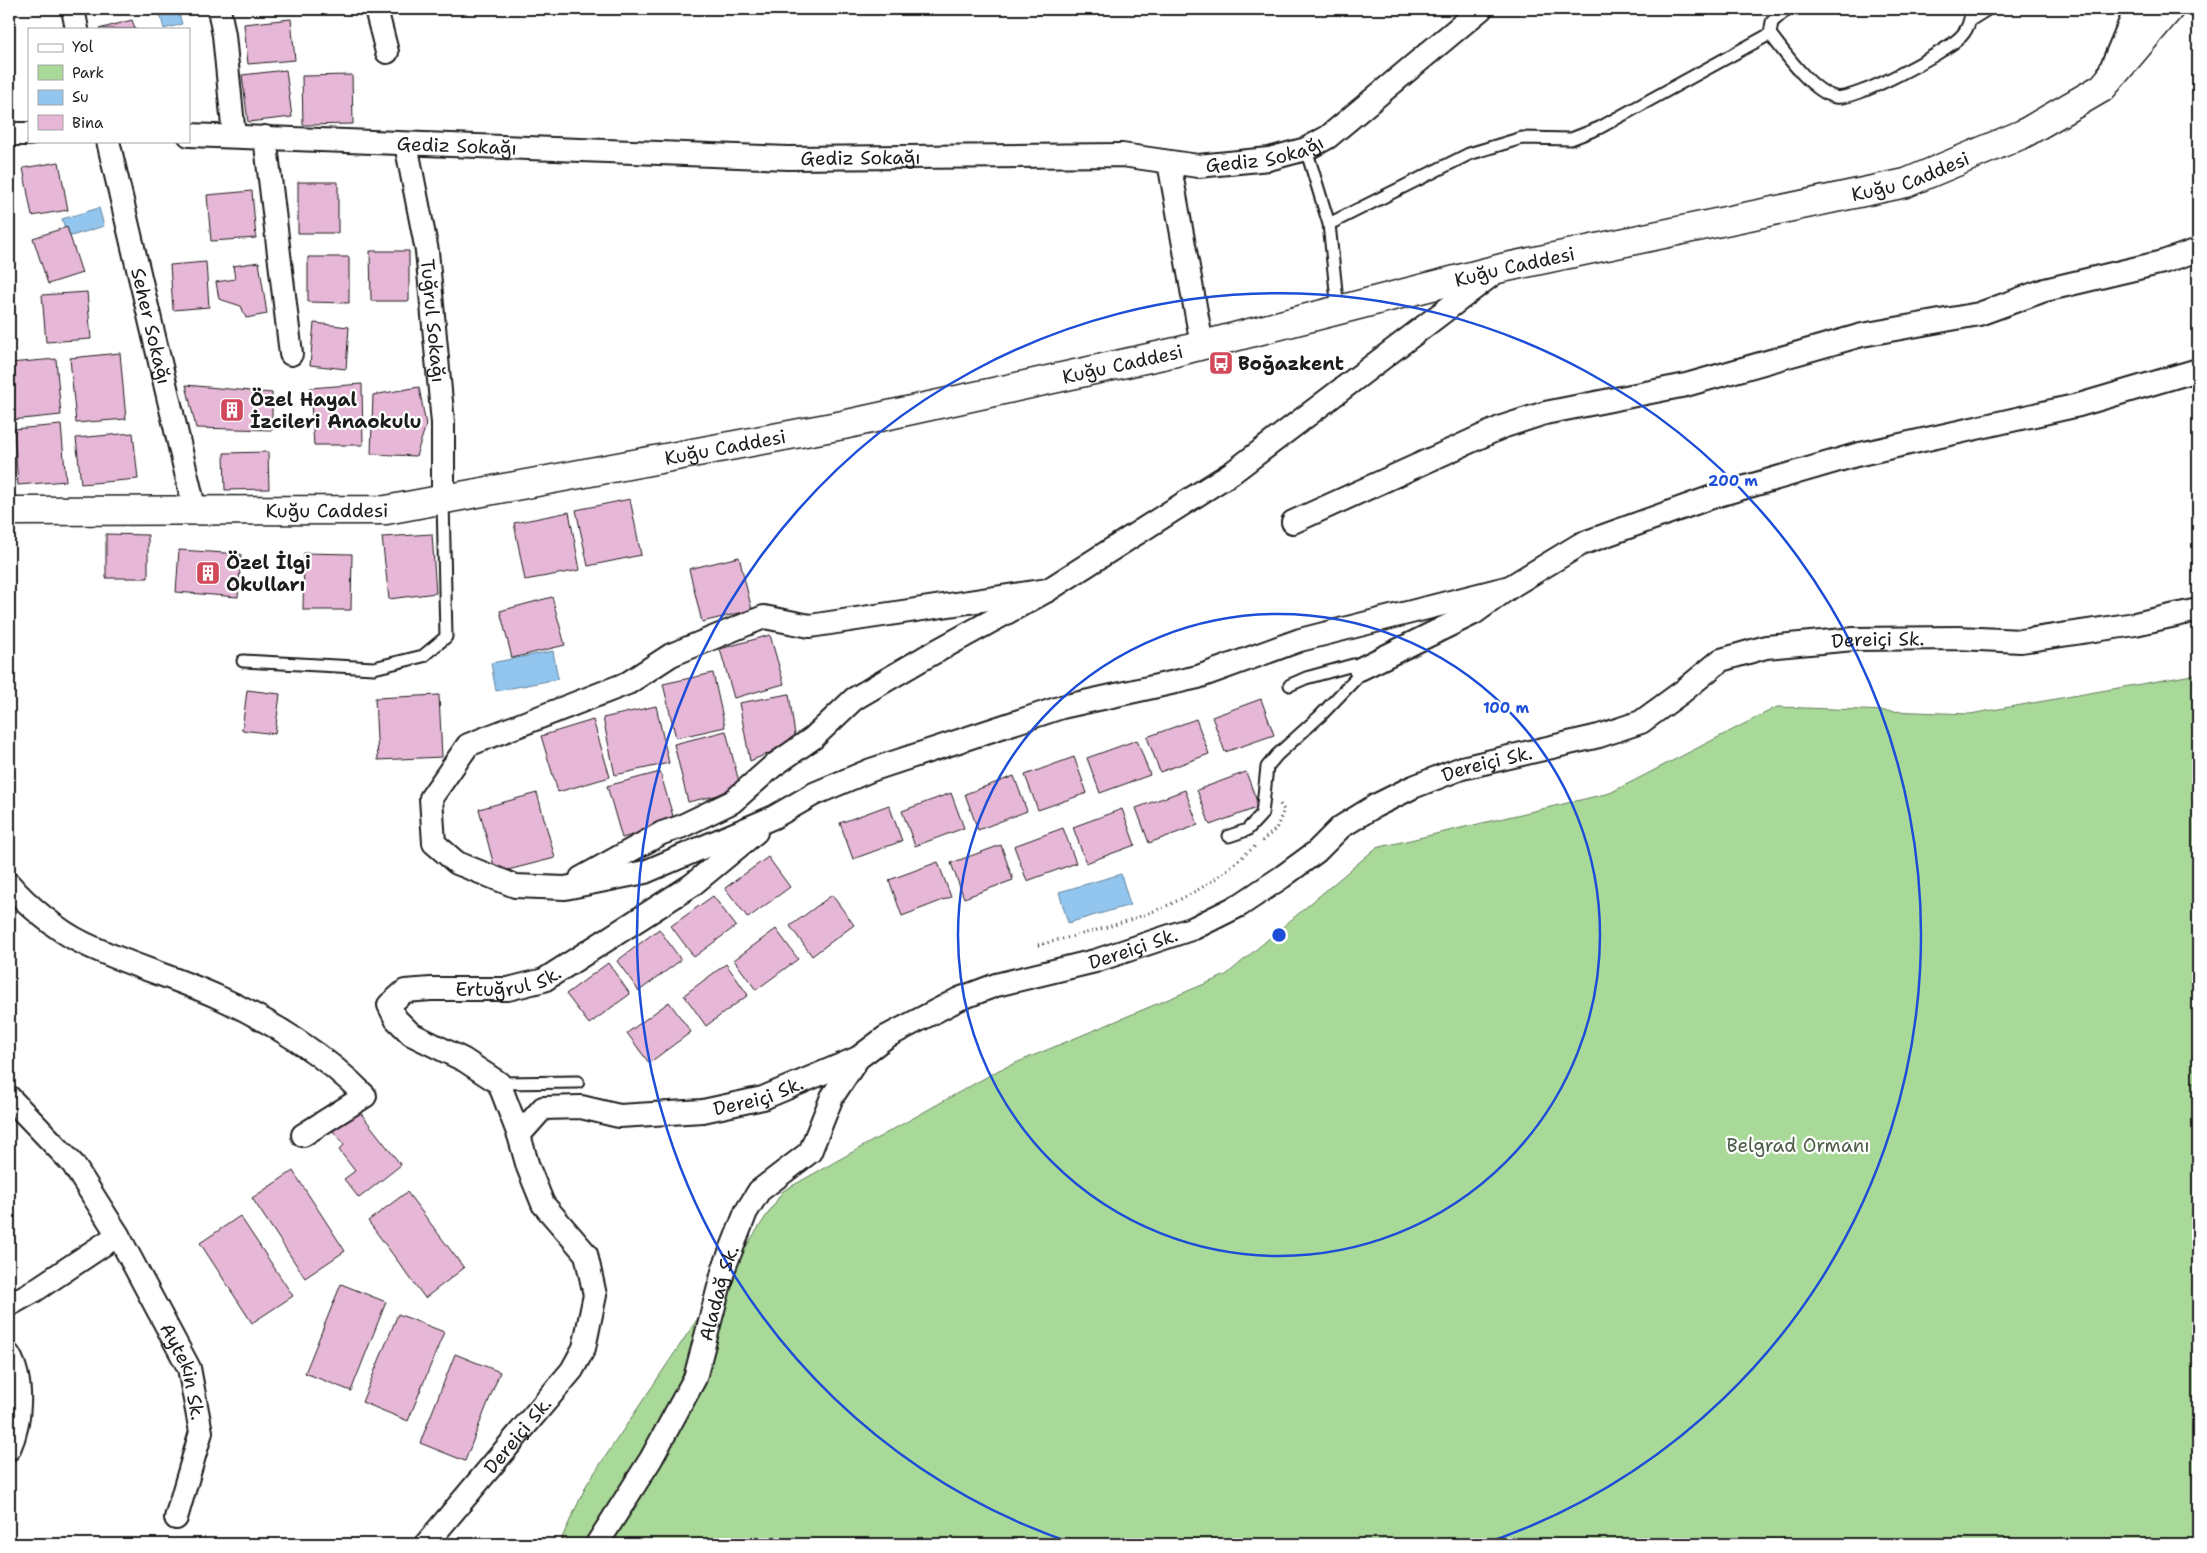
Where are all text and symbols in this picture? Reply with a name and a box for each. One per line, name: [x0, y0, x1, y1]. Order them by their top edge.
legend: [28, 28, 190, 142]
text: Yol: [72, 37, 94, 57]
text: Park: [72, 63, 104, 83]
text: Su: [72, 87, 89, 107]
text: Bina: [72, 113, 104, 133]
street label: Gediz Sokağı: [1204, 129, 1328, 178]
street label: Gediz Sokağı: [396, 130, 517, 160]
street label: Gediz Sokağı: [800, 144, 921, 170]
street label: Kuğu Caddesi: [1849, 146, 1973, 207]
street label: Kuğu Caddesi: [1452, 241, 1577, 292]
street label: Tuğrul Sokağı: [415, 258, 452, 384]
street label: Seher Sokağı: [126, 265, 177, 387]
street label: Kuğu Caddesi: [1060, 338, 1186, 389]
bus stop icon: Boğazkent: [1208, 350, 1234, 376]
place label: Boğazkent: [1238, 351, 1344, 376]
place label: Özel Hayal İzcileri Anaokulu: [250, 387, 422, 434]
building icon: Özel Hayal İzcileri Anaokulu: [219, 397, 245, 423]
street label: Kuğu Caddesi: [662, 423, 788, 470]
text: 200 m: [1708, 471, 1758, 491]
street label: Kuğu Caddesi: [266, 497, 388, 523]
place label: Özel İlgi Okulları: [226, 550, 311, 597]
building icon: Özel İlgi Okulları: [195, 560, 221, 586]
street label: Dereiçi Sk.: [1830, 626, 1924, 653]
text: 100 m: [1483, 698, 1529, 718]
street label: Dereiçi Sk.: [1438, 740, 1535, 787]
street label: Dereiçi Sk.: [1086, 922, 1181, 975]
centre of rings: [1270, 926, 1288, 944]
street label: Ertuğrul Sk.: [455, 960, 566, 1002]
street label: Dereiçi Sk.: [711, 1070, 807, 1121]
park label: Belgrad Ormanı: [1726, 1133, 1870, 1158]
street label: Aladağ Sk.: [693, 1241, 744, 1344]
street label: Aytekin Sk.: [155, 1318, 211, 1422]
street label: Dereiçi Sk.: [478, 1392, 557, 1479]

